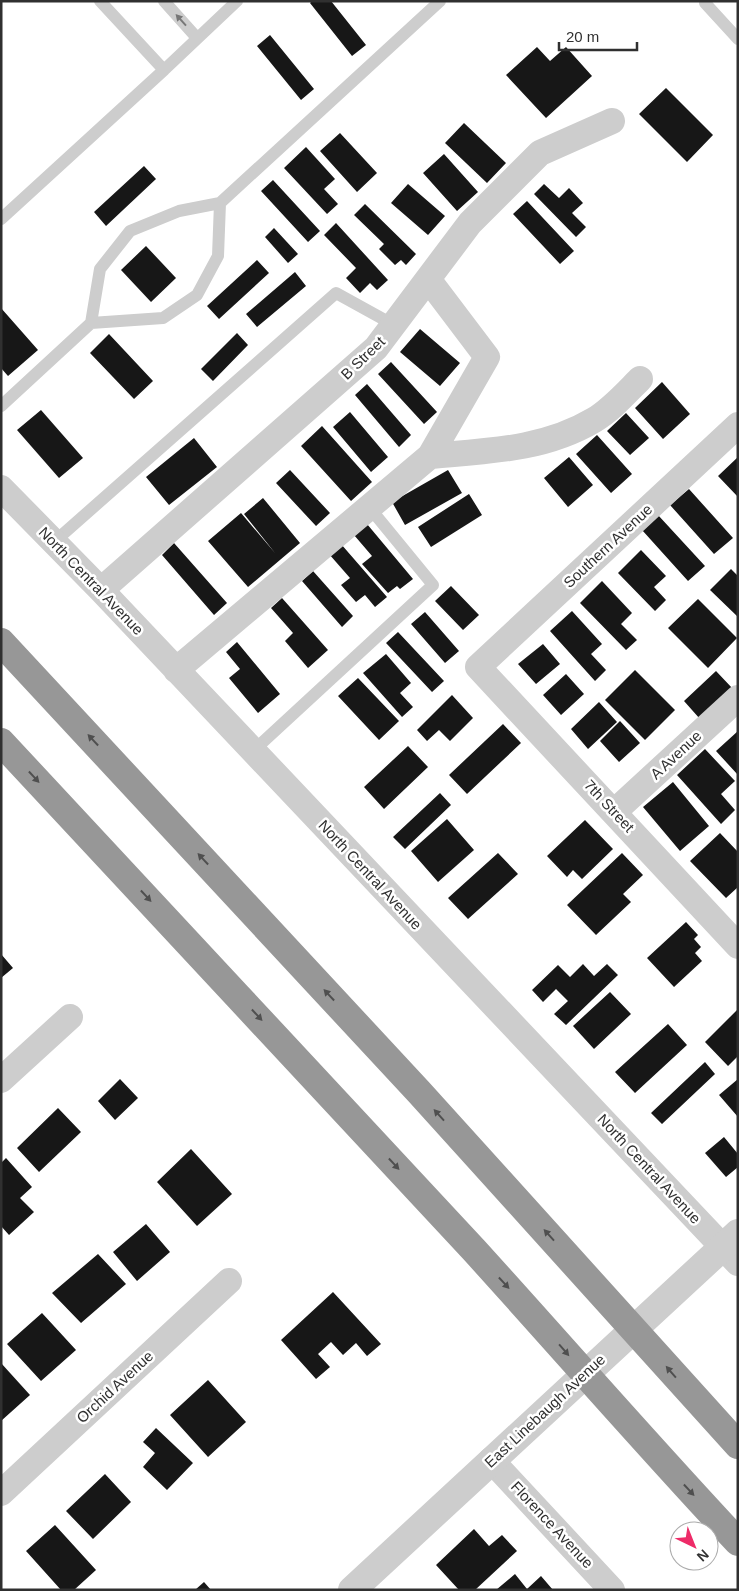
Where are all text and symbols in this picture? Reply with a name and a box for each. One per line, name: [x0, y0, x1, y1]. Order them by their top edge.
one-way arrow: [175, 14, 187, 26]
scale bar: [559, 20, 636, 52]
text: 20 m: [566, 28, 599, 45]
street label: B Street: [337, 332, 389, 383]
street label: Southern Avenue: [560, 500, 655, 591]
street label: North Central Avenue: [36, 523, 147, 638]
street label: A Avenue: [647, 727, 705, 782]
one-way arrow: [87, 735, 99, 747]
one-way arrow: [28, 771, 40, 783]
street label: 7th Street: [581, 776, 638, 836]
street label: North Central Avenue: [315, 817, 425, 933]
one-way arrow: [197, 854, 209, 866]
one-way arrow: [140, 889, 152, 901]
one-way arrow: [323, 990, 335, 1002]
one-way arrow: [251, 1008, 262, 1021]
one-way arrow: [433, 1109, 445, 1121]
street label: North Central Avenue: [594, 1111, 704, 1227]
one-way arrow: [388, 1157, 400, 1169]
one-way arrow: [543, 1229, 555, 1241]
one-way arrow: [498, 1277, 510, 1289]
one-way arrow: [558, 1344, 570, 1356]
street label: Orchid Avenue: [73, 1347, 156, 1426]
street label: East Linebaugh Avenue: [481, 1350, 608, 1471]
one-way arrow: [665, 1366, 677, 1378]
street label: Florence Avenue: [508, 1478, 597, 1572]
one-way arrow: [683, 1484, 695, 1496]
north arrow: [669, 1521, 719, 1571]
text: N: [694, 1546, 712, 1565]

